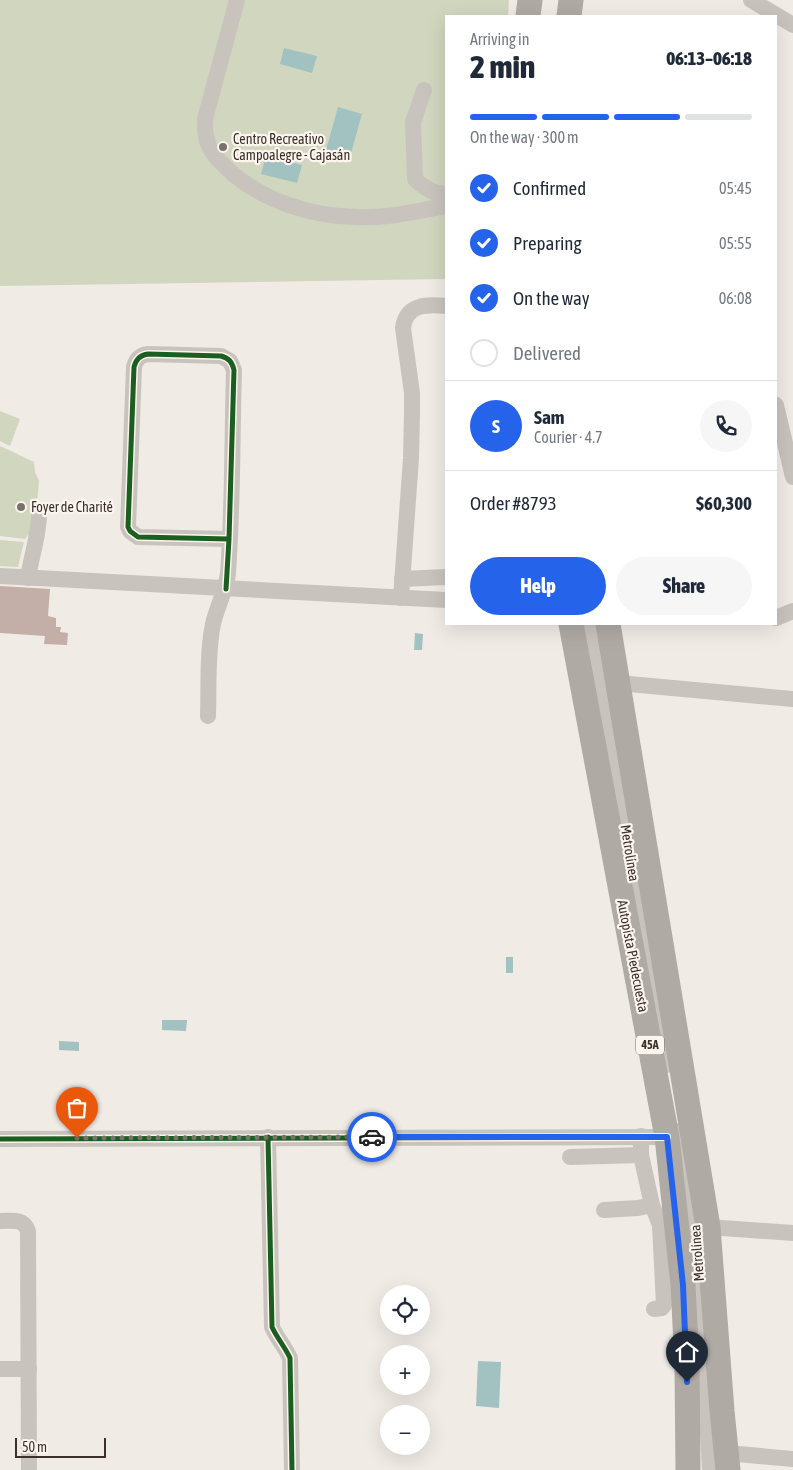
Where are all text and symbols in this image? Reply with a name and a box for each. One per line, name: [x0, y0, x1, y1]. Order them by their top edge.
text: Arriving in: [470, 30, 530, 48]
text: 06:13–06:18: [666, 47, 752, 69]
text: 2 min: [470, 48, 535, 85]
text: On the way · 300 m: [470, 128, 579, 146]
place label: Centro Recreativo Campoalegre - Cajasán: [233, 131, 350, 163]
marker: Centro Recreativo Campoalegre - Cajasán: [217, 141, 229, 153]
icon: check: [470, 174, 498, 202]
text: Confirmed: [513, 177, 586, 199]
text: 05:45: [719, 179, 752, 197]
icon: check: [470, 229, 498, 257]
text: Preparing: [513, 232, 582, 254]
text: 05:55: [719, 234, 752, 252]
icon: check: [470, 284, 498, 312]
text: On the way: [513, 287, 590, 309]
text: 06:08: [719, 289, 752, 307]
text: Delivered: [513, 342, 581, 364]
button: phone: [700, 400, 752, 452]
text: Sam: [534, 406, 565, 428]
text: S: [492, 415, 500, 437]
text: Courier · 4.7: [534, 428, 603, 446]
text: Order #8793: [470, 492, 557, 514]
text: $60,300: [696, 492, 752, 514]
place label: Foyer de Charité: [31, 499, 113, 515]
marker: Foyer de Charité: [15, 501, 27, 513]
button: Help: [470, 557, 606, 615]
button: Share: [616, 557, 752, 615]
street label: Metrolínea: [618, 824, 642, 882]
street label: Autopista Piedecuesta: [614, 898, 652, 1014]
road number: 45A: [636, 1036, 664, 1054]
pin: [56, 1087, 98, 1138]
icon: bag: [63, 1094, 91, 1122]
courier: [347, 1112, 397, 1162]
icon: car: [358, 1123, 386, 1151]
street label: Metrolínea: [687, 1224, 707, 1282]
map controls: [380, 1285, 430, 1455]
button: locate: [380, 1285, 430, 1335]
pin: [666, 1331, 708, 1382]
icon: home: [673, 1338, 701, 1366]
button: +: [380, 1345, 430, 1395]
button: −: [380, 1405, 430, 1455]
scale bar: [15, 1435, 106, 1458]
text: 50 m: [22, 1439, 47, 1455]

